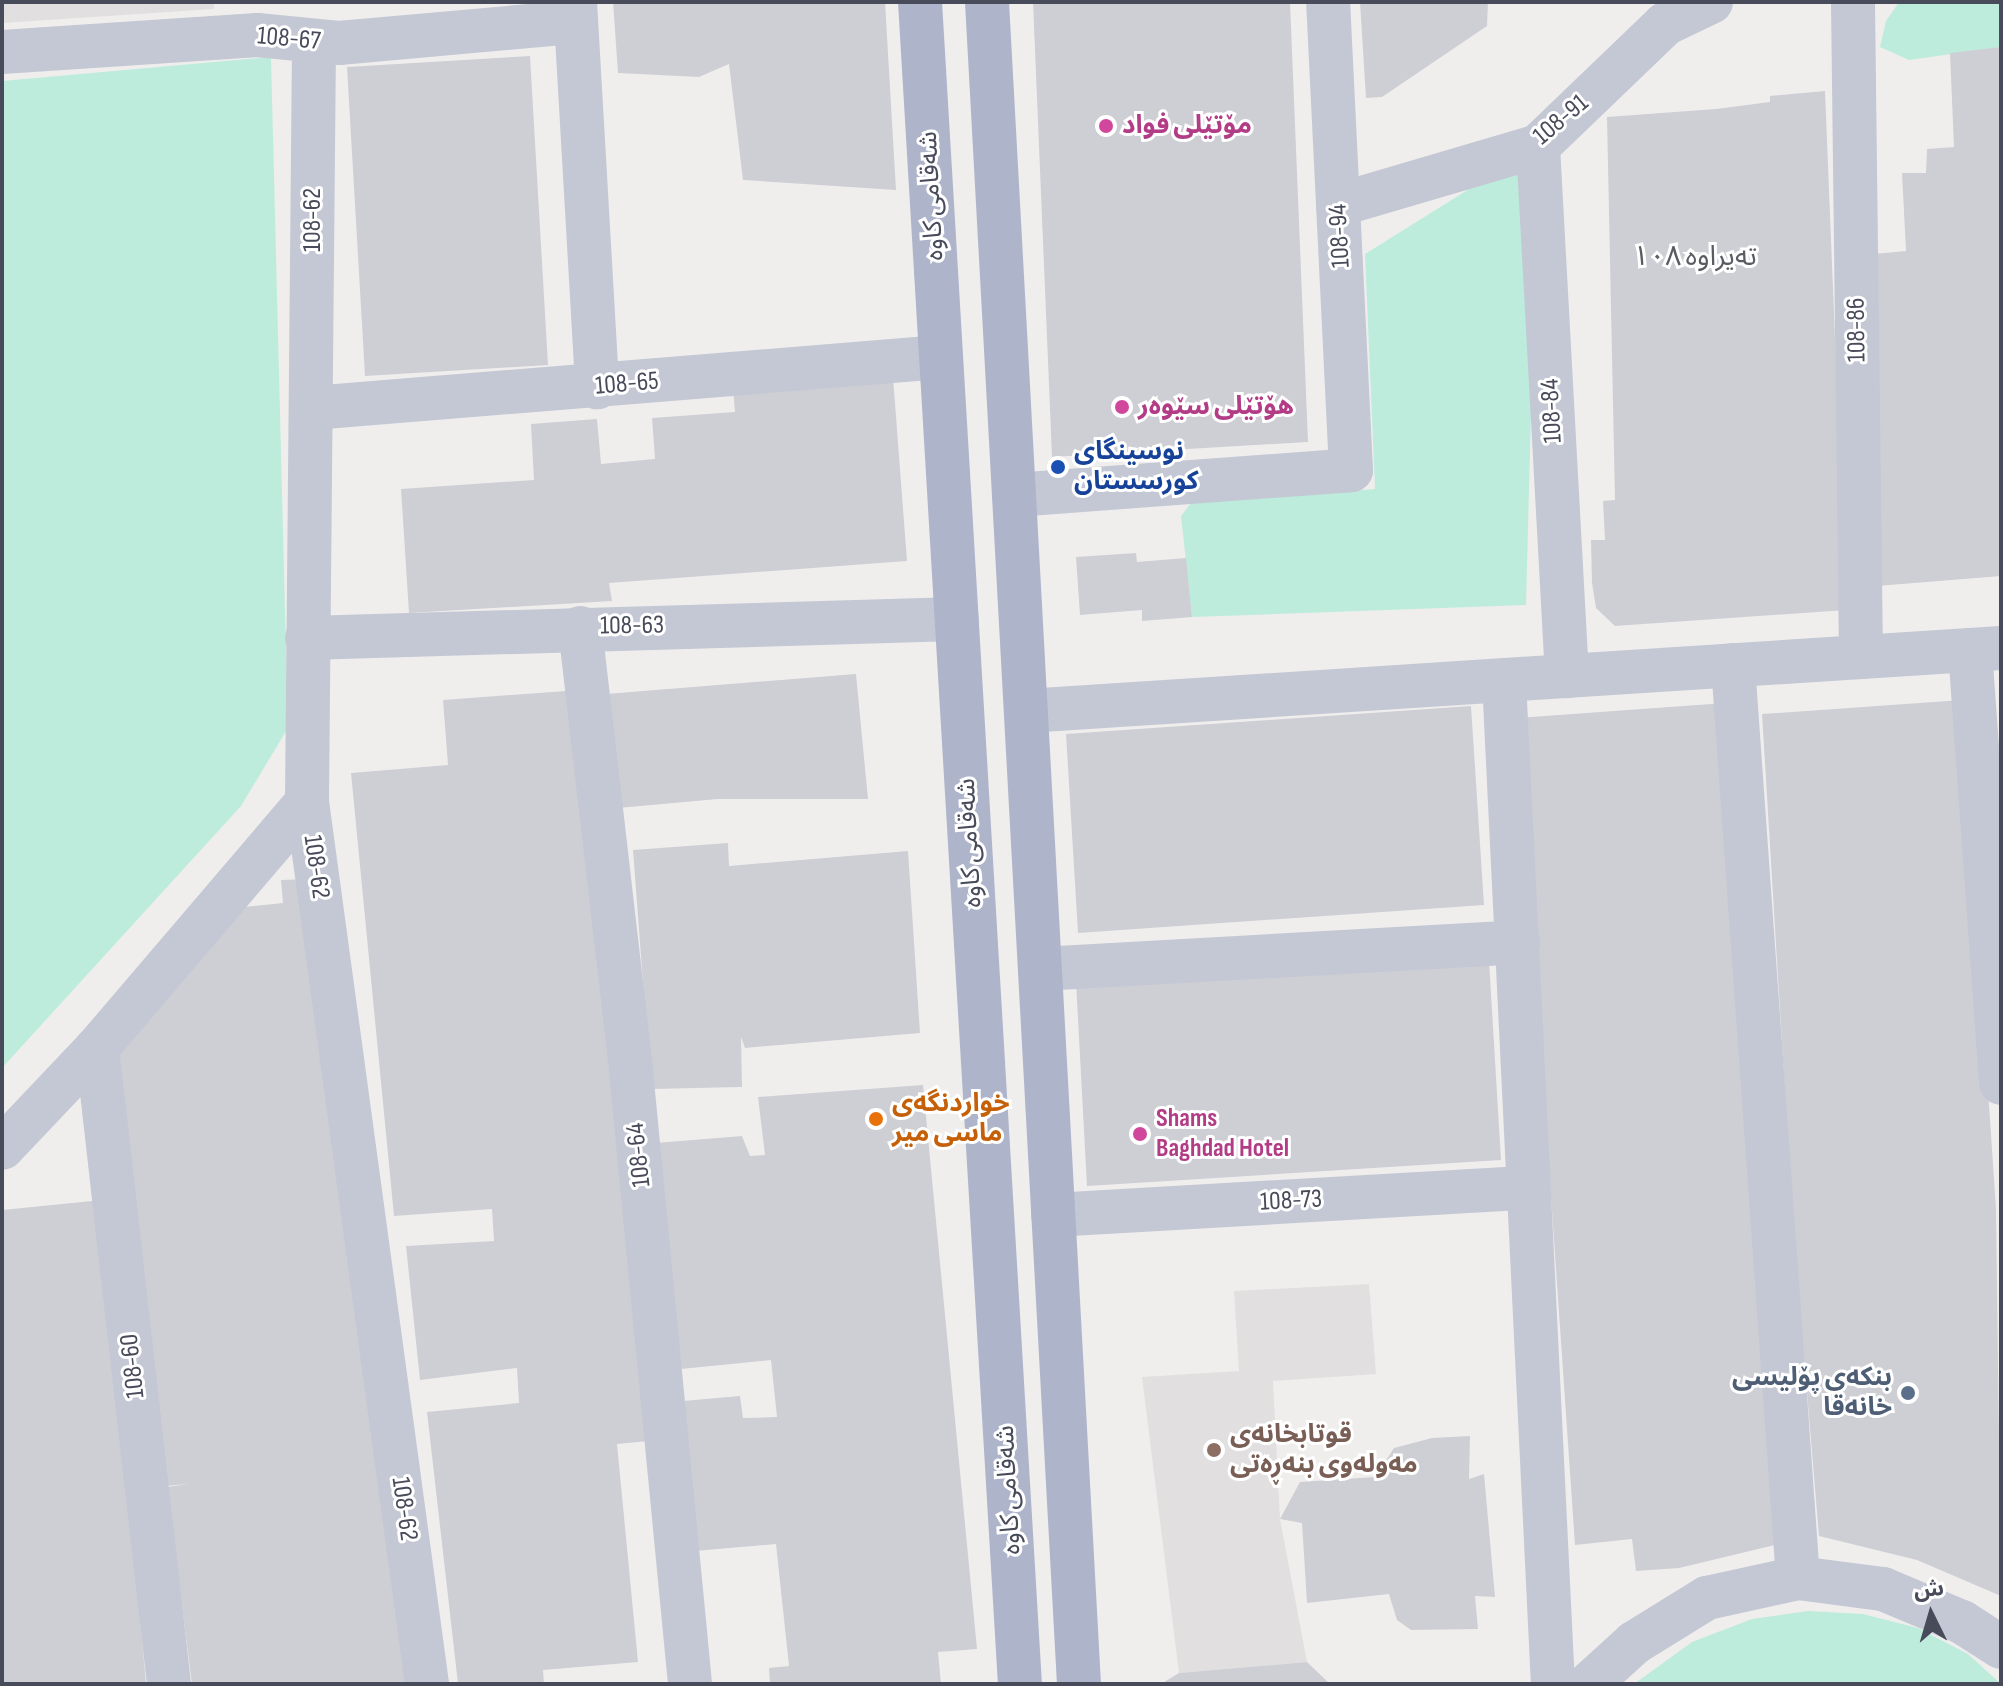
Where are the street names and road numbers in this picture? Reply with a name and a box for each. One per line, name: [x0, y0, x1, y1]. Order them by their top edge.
street label: 108-67: [256, 21, 322, 57]
street label: 108-91: [1527, 88, 1595, 152]
street label: شەقامی کاوە: [913, 130, 951, 262]
street label: 108-62: [297, 188, 329, 252]
street label: 108-94: [1323, 203, 1357, 269]
street label: 108-86: [1841, 298, 1873, 362]
street label: 108-65: [594, 366, 660, 402]
street label: 108-84: [1535, 378, 1569, 444]
street label: 108-63: [600, 610, 664, 642]
street label: شەقامی کاوە: [951, 777, 989, 909]
street label: 108-62: [296, 833, 336, 901]
street label: 108-64: [620, 1121, 658, 1189]
street label: 108-73: [1259, 1184, 1323, 1218]
street label: 108-60: [114, 1332, 152, 1400]
street label: شەقامی کاوە: [990, 1424, 1028, 1556]
street label: 108-62: [384, 1475, 424, 1543]

